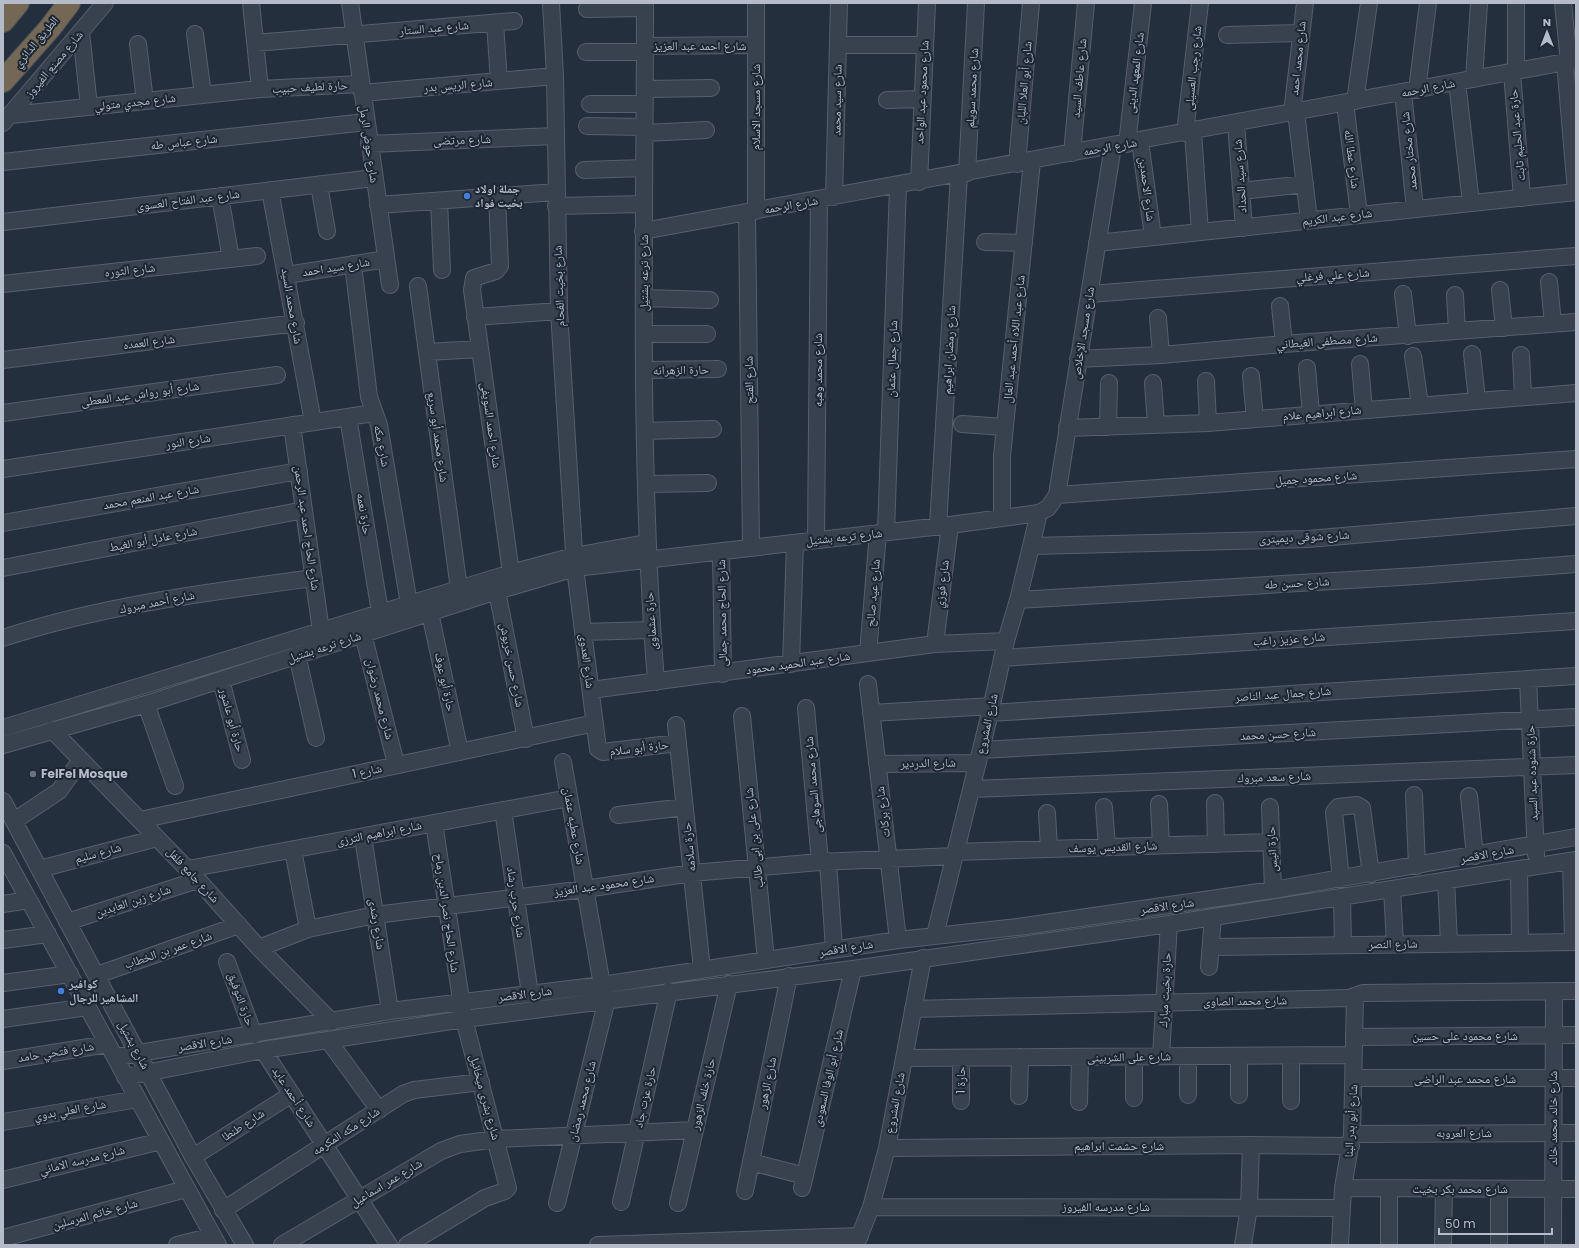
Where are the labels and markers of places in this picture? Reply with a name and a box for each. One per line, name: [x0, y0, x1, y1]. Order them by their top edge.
place label: جملة اولاد بخيت فواد: [475, 180, 522, 211]
marker: جملة اولاد بخيت فواد: [462, 191, 472, 201]
place label: FelFel Mosque: [41, 765, 128, 782]
marker: FelFel Mosque: [28, 769, 38, 779]
place label: كوافير المشاهير للرجال: [68, 975, 138, 1006]
marker: كوافير المشاهير للرجال: [56, 986, 66, 996]

